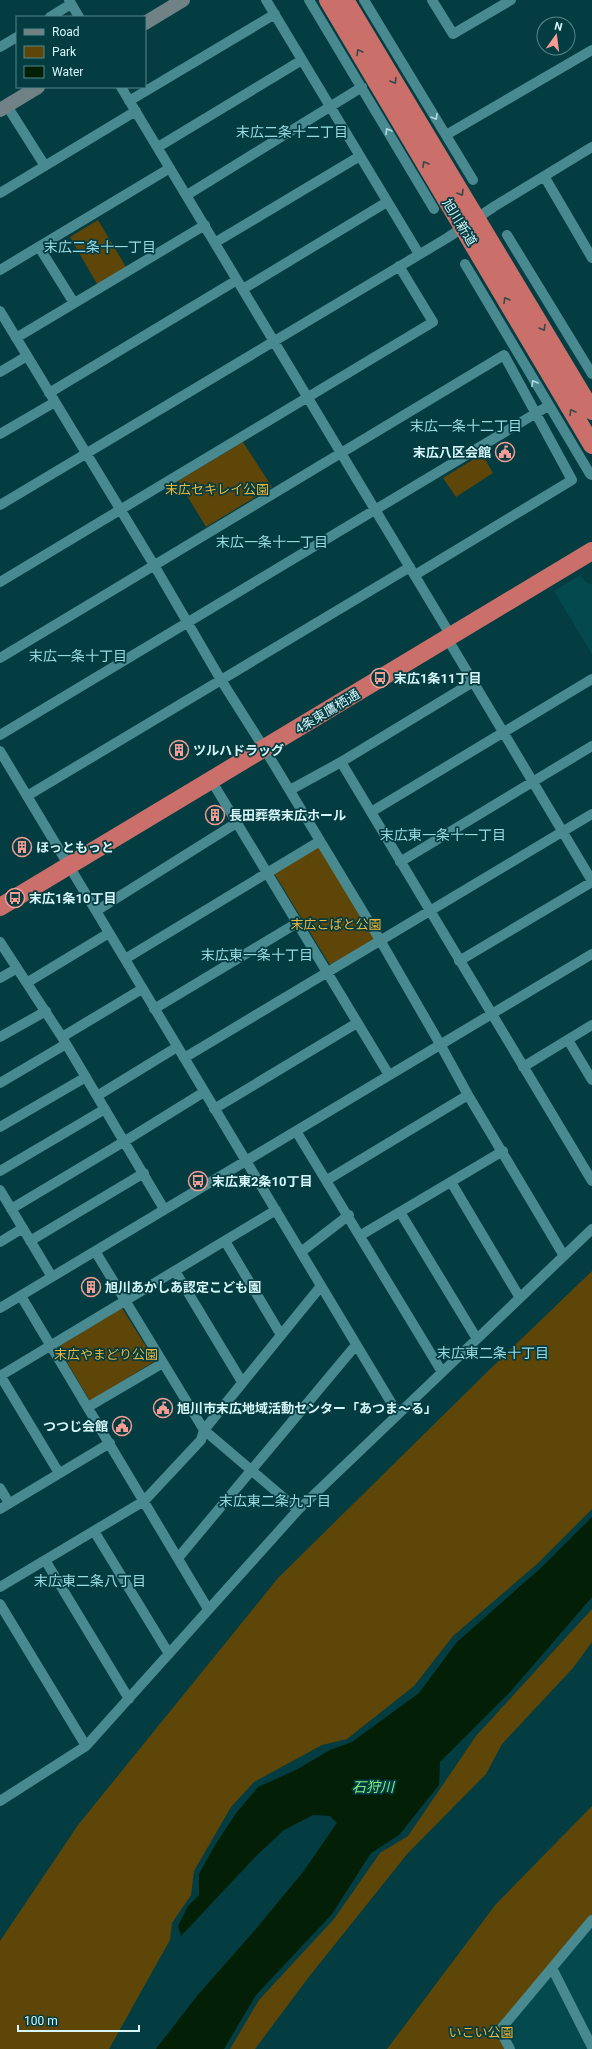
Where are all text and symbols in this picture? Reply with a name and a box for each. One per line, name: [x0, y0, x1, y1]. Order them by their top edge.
legend: [16, 16, 146, 88]
north arrow: [536, 16, 576, 56]
text: N: [553, 20, 564, 34]
text: Road: [52, 25, 80, 39]
text: Park: [52, 45, 77, 59]
one-way arrow: [357, 49, 364, 56]
text: Water: [52, 65, 83, 79]
one-way arrow: [390, 77, 397, 84]
one-way arrow: [431, 113, 438, 120]
district label: 末広二条十二丁目: [236, 124, 348, 140]
one-way arrow: [385, 127, 392, 135]
one-way arrow: [423, 161, 430, 168]
one-way arrow: [457, 189, 464, 196]
street label: 旭川新道: [439, 196, 480, 248]
district label: 末広二条十一丁目: [44, 239, 156, 255]
one-way arrow: [504, 297, 511, 304]
one-way arrow: [538, 324, 545, 331]
one-way arrow: [532, 380, 539, 387]
one-way arrow: [570, 409, 577, 416]
district label: 末広一条十二丁目: [410, 418, 522, 434]
public building icon: 末広八区会館: [494, 441, 516, 463]
place label: 末広八区会館: [413, 445, 491, 460]
park label: 末広セキレイ公園: [165, 482, 269, 497]
district label: 末広一条十一丁目: [216, 534, 328, 550]
district label: 末広一条十丁目: [29, 648, 127, 664]
bus stop icon: 末広1条11丁目: [369, 667, 391, 689]
place label: 末広1条11丁目: [394, 671, 481, 686]
street label: 4条東鷹栖通: [292, 686, 362, 736]
building icon: ツルハドラッグ: [168, 739, 190, 761]
place label: ツルハドラッグ: [193, 743, 284, 758]
building icon: 長田葬祭末広ホール: [204, 804, 226, 826]
place label: 長田葬祭末広ホール: [229, 808, 346, 823]
district label: 末広東一条十一丁目: [380, 827, 506, 843]
building icon: ほっともっと: [11, 836, 33, 858]
place label: ほっともっと: [36, 840, 114, 855]
bus stop icon: 末広1条10丁目: [4, 887, 26, 909]
place label: 末広1条10丁目: [29, 891, 116, 906]
park label: 末広こばと公園: [290, 917, 382, 932]
district label: 末広東一条十丁目: [201, 947, 313, 963]
bus stop icon: 末広東2条10丁目: [187, 1170, 209, 1192]
place label: 末広東2条10丁目: [212, 1174, 312, 1189]
building icon: 旭川あかしあ認定こども園: [80, 1276, 102, 1298]
place label: 旭川あかしあ認定こども園: [105, 1280, 261, 1295]
district label: 末広東二条十丁目: [437, 1345, 549, 1361]
park label: 末広やまどり公園: [54, 1347, 158, 1362]
public building icon: 旭川市末広地域活動センター「あつま〜る」: [152, 1397, 174, 1419]
place label: 旭川市末広地域活動センター「あつま〜る」: [177, 1401, 437, 1416]
public building icon: つつじ会館: [111, 1415, 133, 1437]
place label: つつじ会館: [43, 1419, 108, 1434]
district label: 末広東二条九丁目: [219, 1493, 331, 1509]
district label: 末広東二条八丁目: [34, 1573, 146, 1589]
water label: 石狩川: [352, 1779, 396, 1795]
scale bar: [18, 2007, 139, 2033]
text: 100 m: [24, 2014, 58, 2028]
park label: いこい公園: [448, 2025, 514, 2040]

